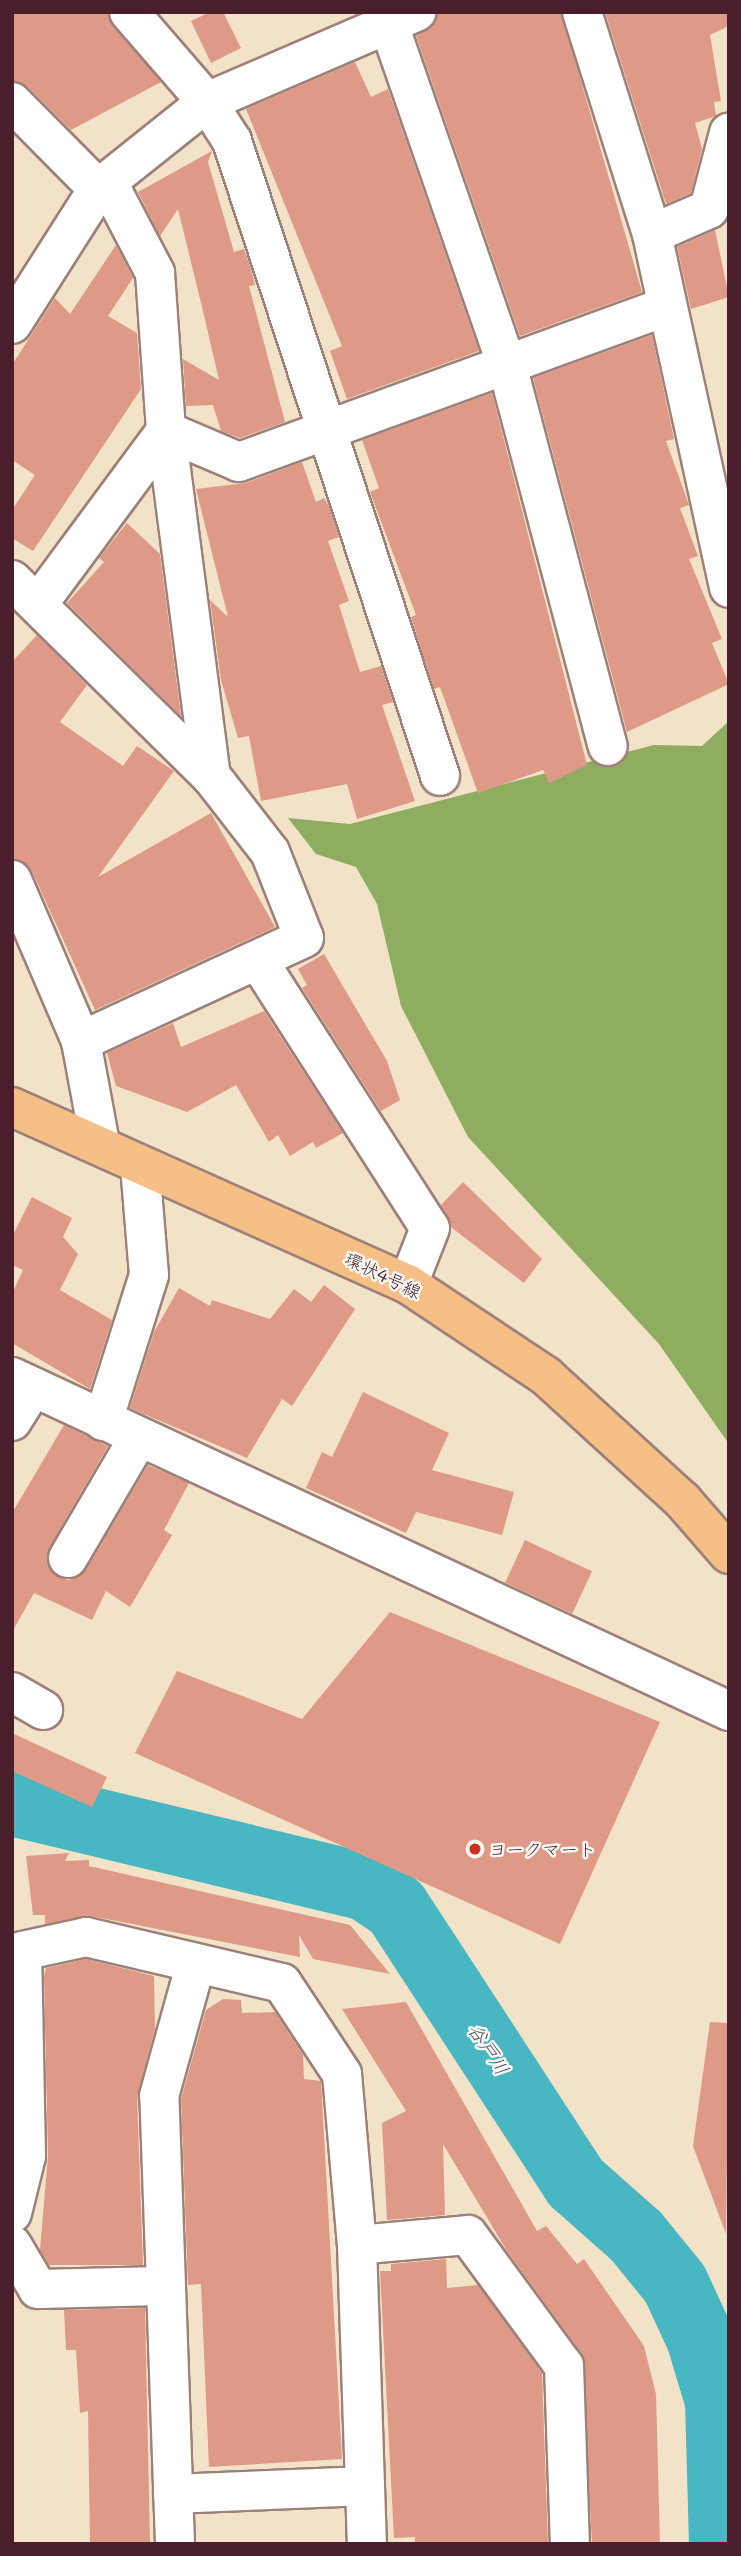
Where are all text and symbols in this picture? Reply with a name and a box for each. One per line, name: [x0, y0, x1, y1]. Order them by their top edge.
street label: 環状4号線: [341, 1247, 425, 1303]
place label: ヨークマート: [489, 1838, 596, 1860]
marker: ヨークマート: [467, 1841, 483, 1857]
water label: 谷戸川: [464, 2019, 514, 2079]

